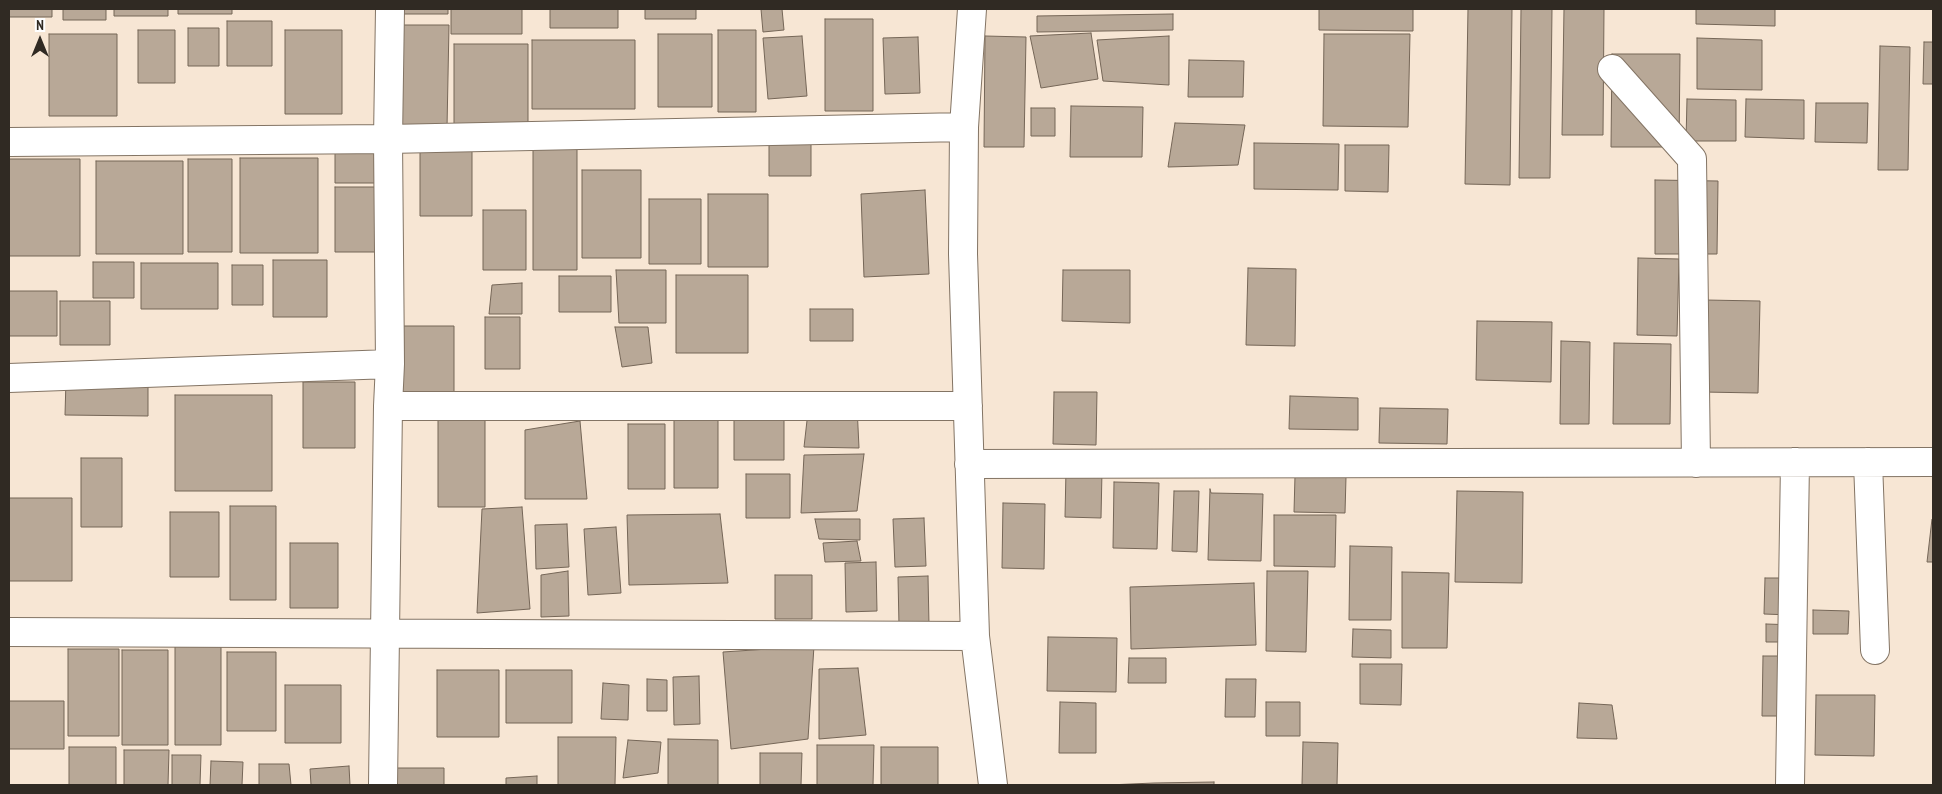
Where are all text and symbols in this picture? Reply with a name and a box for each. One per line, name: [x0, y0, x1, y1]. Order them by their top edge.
north arrow: [15, 15, 65, 65]
text: N: [36, 16, 44, 34]

